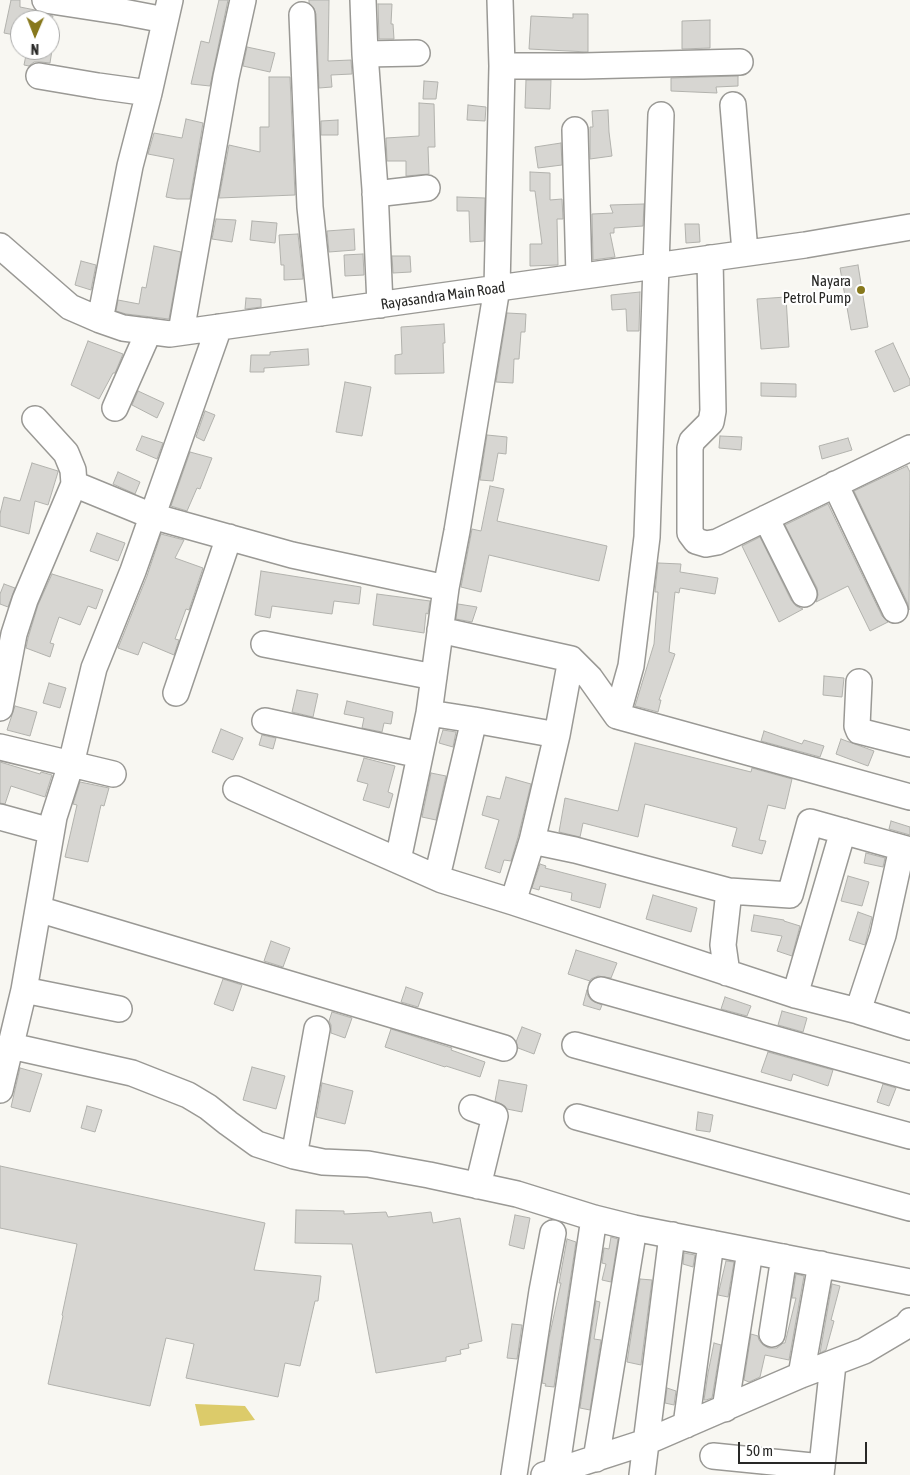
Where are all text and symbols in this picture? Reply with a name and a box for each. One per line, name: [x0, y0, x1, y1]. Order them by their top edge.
north arrow: [10, 10, 60, 60]
text: N: [30, 41, 39, 57]
place label: Nayara Petrol Pump: [783, 272, 851, 307]
street label: Rayasandra Main Road: [379, 278, 507, 314]
marker: Nayara Petrol Pump: [855, 284, 867, 296]
scale bar: [740, 1432, 869, 1464]
text: 50 m: [746, 1442, 773, 1459]

